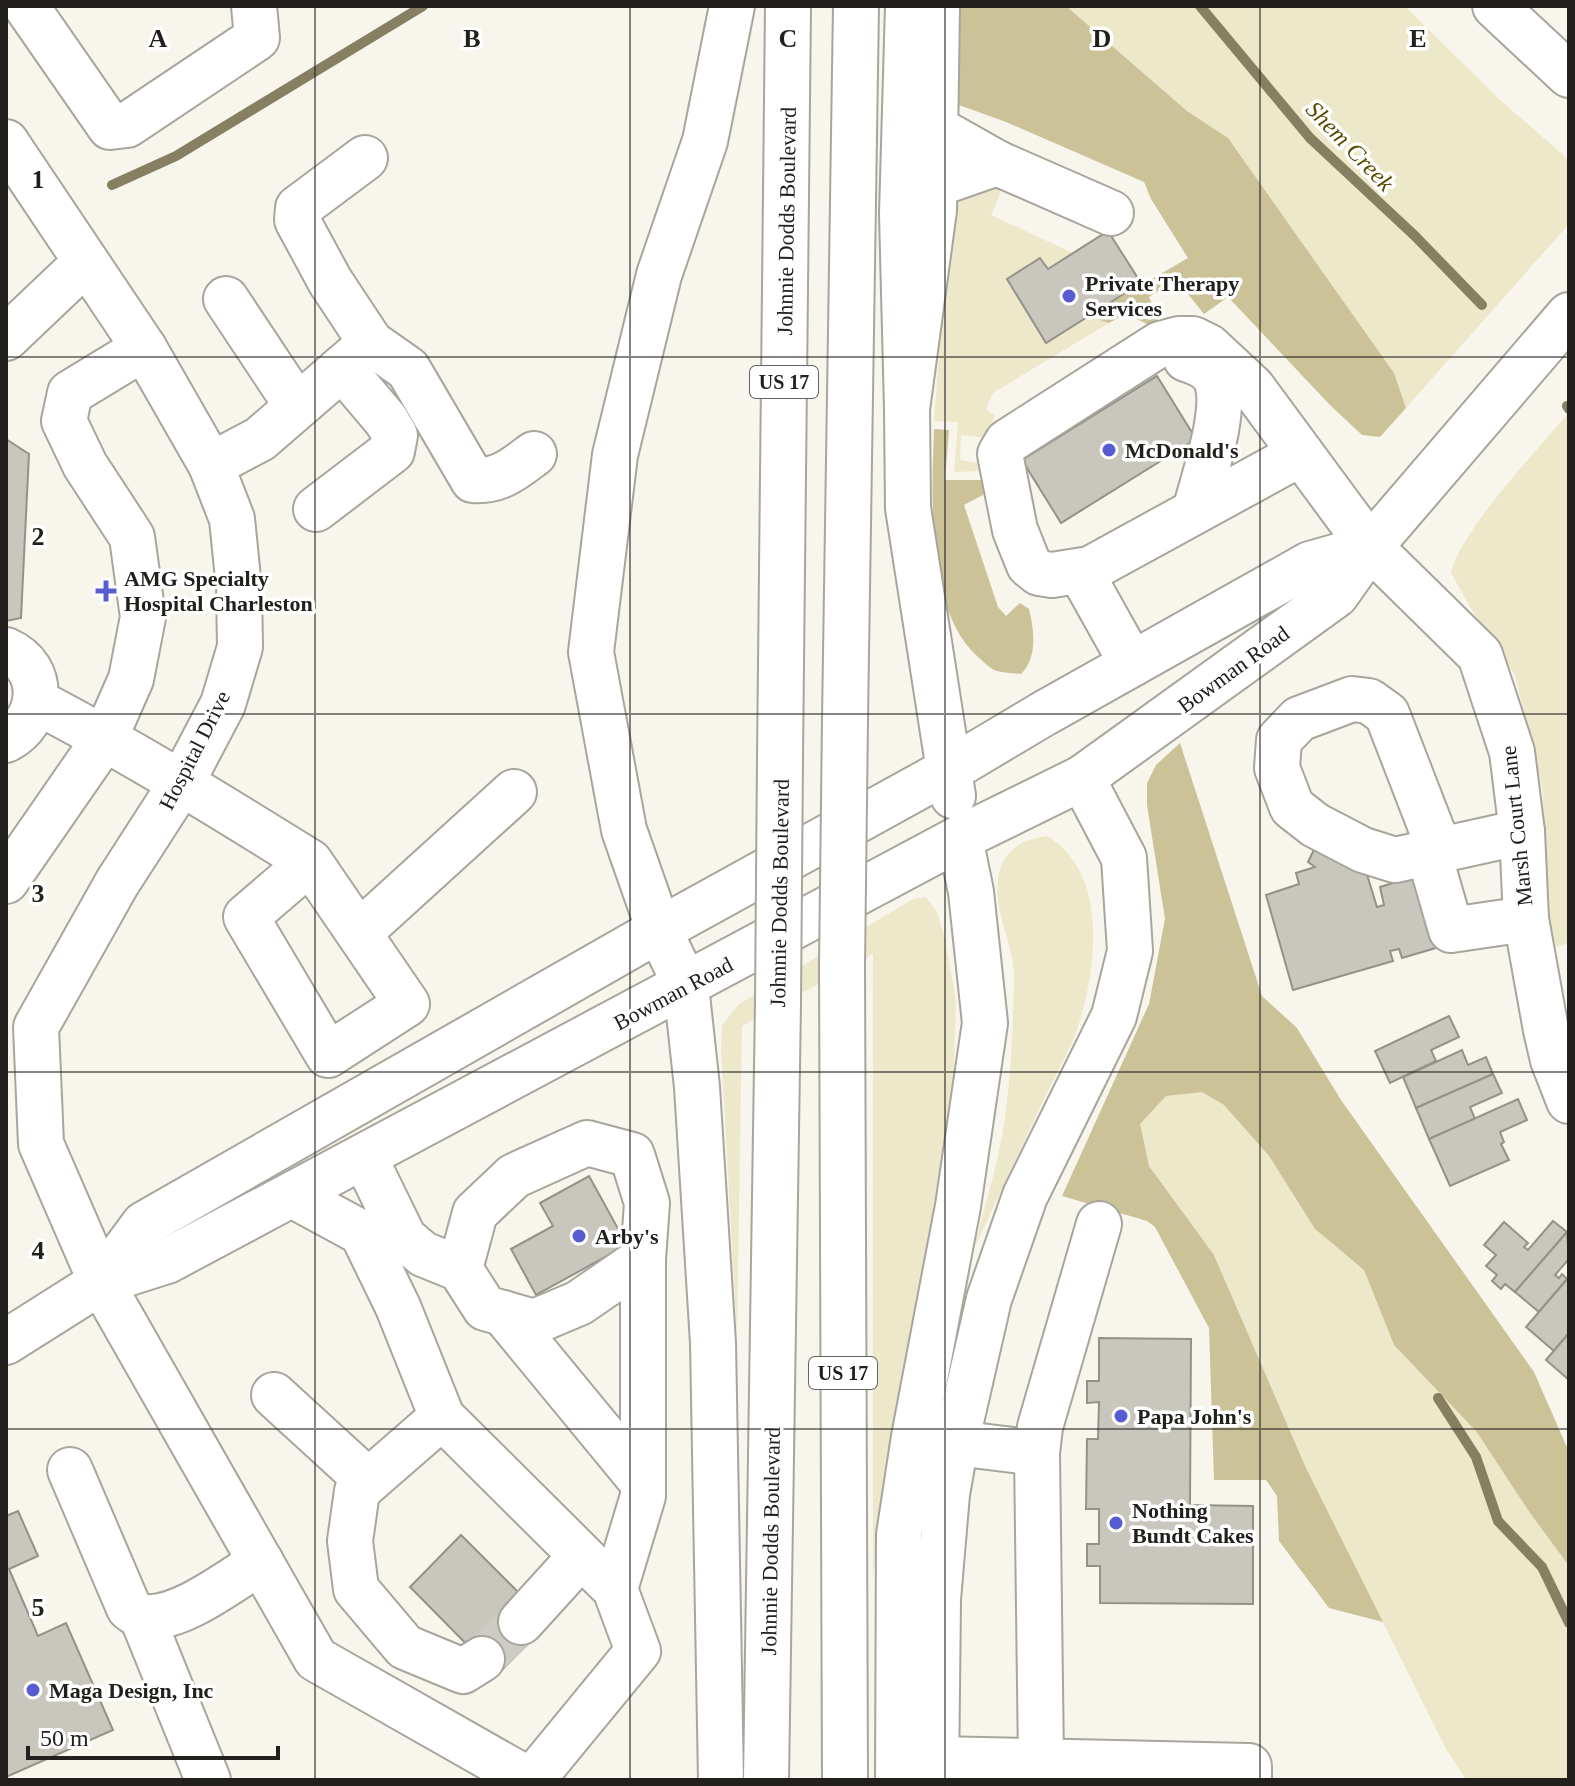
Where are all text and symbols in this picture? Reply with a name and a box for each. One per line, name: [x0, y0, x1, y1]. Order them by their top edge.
text: A: [149, 24, 168, 53]
text: B: [463, 24, 481, 53]
text: C: [779, 24, 797, 53]
text: D: [1093, 24, 1111, 53]
text: E: [1409, 24, 1427, 53]
water label: Shem Creek: [1301, 96, 1399, 196]
street label: Johnnie Dodds Boulevard: [772, 107, 801, 335]
text: 1: [32, 165, 45, 194]
place label: Private Therapy Services: [1085, 271, 1239, 321]
marker: Private Therapy Services: [1060, 287, 1078, 305]
road number: US 17: [750, 366, 818, 398]
place label: McDonald's: [1125, 438, 1239, 463]
marker: McDonald's: [1100, 441, 1118, 459]
text: 2: [32, 522, 45, 551]
place label: AMG Specialty Hospital Charleston: [124, 566, 313, 616]
marker: AMG Specialty Hospital Charleston: [95, 580, 117, 602]
street label: Bowman Road: [1173, 621, 1294, 718]
street label: Hospital Drive: [154, 687, 235, 814]
street label: Marsh Court Lane: [1496, 744, 1537, 907]
street label: Johnnie Dodds Boulevard: [765, 779, 794, 1007]
text: 3: [32, 879, 45, 908]
street label: Bowman Road: [609, 952, 737, 1035]
place label: Arby's: [595, 1224, 659, 1249]
marker: Arby's: [570, 1227, 588, 1245]
text: 4: [32, 1236, 45, 1265]
road number: US 17: [809, 1357, 877, 1389]
place label: Papa John's: [1137, 1404, 1252, 1429]
marker: Papa John's: [1112, 1407, 1130, 1425]
street label: Johnnie Dodds Boulevard: [756, 1427, 785, 1655]
place label: Nothing Bundt Cakes: [1132, 1498, 1254, 1548]
marker: Nothing Bundt Cakes: [1107, 1514, 1125, 1532]
text: 5: [32, 1593, 45, 1622]
place label: Maga Design, Inc: [49, 1678, 214, 1703]
marker: Maga Design, Inc: [24, 1681, 42, 1699]
scale bar: [28, 1710, 278, 1760]
text: 50 m: [40, 1725, 89, 1751]

